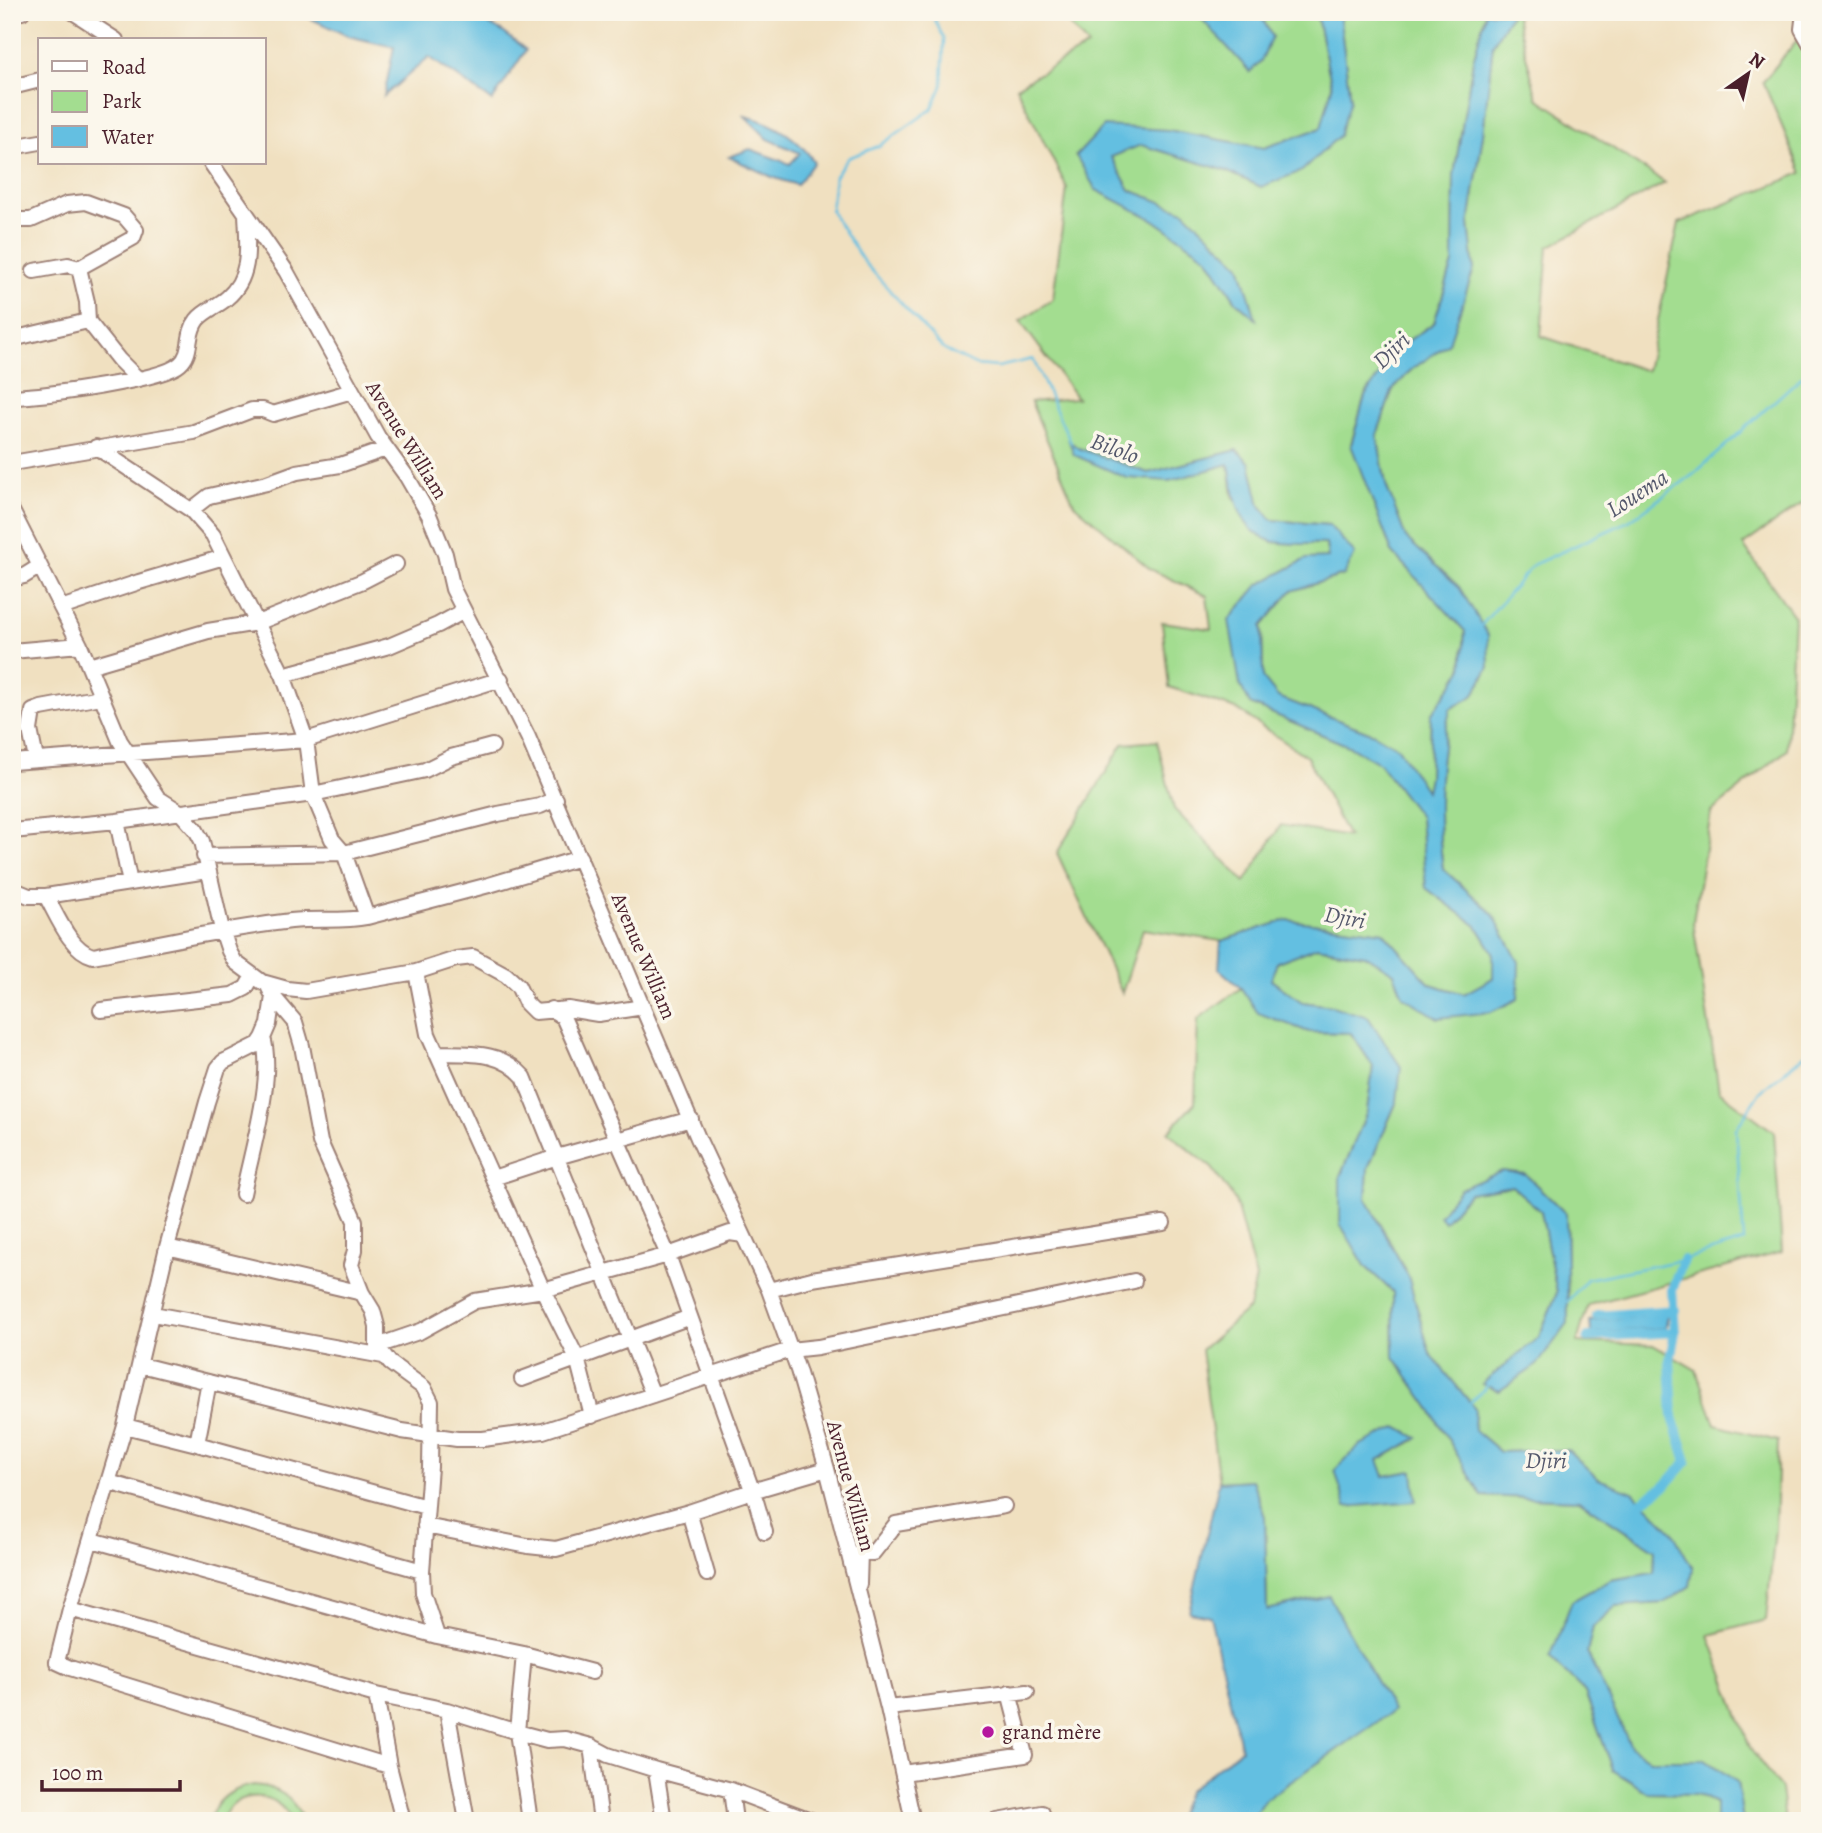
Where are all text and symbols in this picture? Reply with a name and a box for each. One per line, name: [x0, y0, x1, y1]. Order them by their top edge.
legend: [38, 38, 266, 164]
north arrow: [1714, 38, 1784, 108]
text: N: [1744, 46, 1770, 75]
text: Road: [102, 53, 146, 81]
text: Park: [102, 87, 142, 115]
text: Water: [101, 123, 154, 151]
water label: Djiri: [1366, 325, 1417, 376]
street label: Avenue William: [359, 375, 455, 505]
water label: Bilolo: [1086, 425, 1143, 471]
water label: Louema: [1601, 462, 1674, 525]
street label: Avenue William: [604, 888, 683, 1024]
water label: Djiri: [1322, 898, 1368, 937]
street label: Avenue William: [820, 1416, 882, 1555]
water label: Djiri: [1525, 1445, 1567, 1476]
place label: grand mère: [1002, 1718, 1101, 1746]
marker: grand mère: [980, 1724, 996, 1740]
scale bar: [42, 1749, 180, 1793]
text: 100 m: [52, 1759, 103, 1787]

